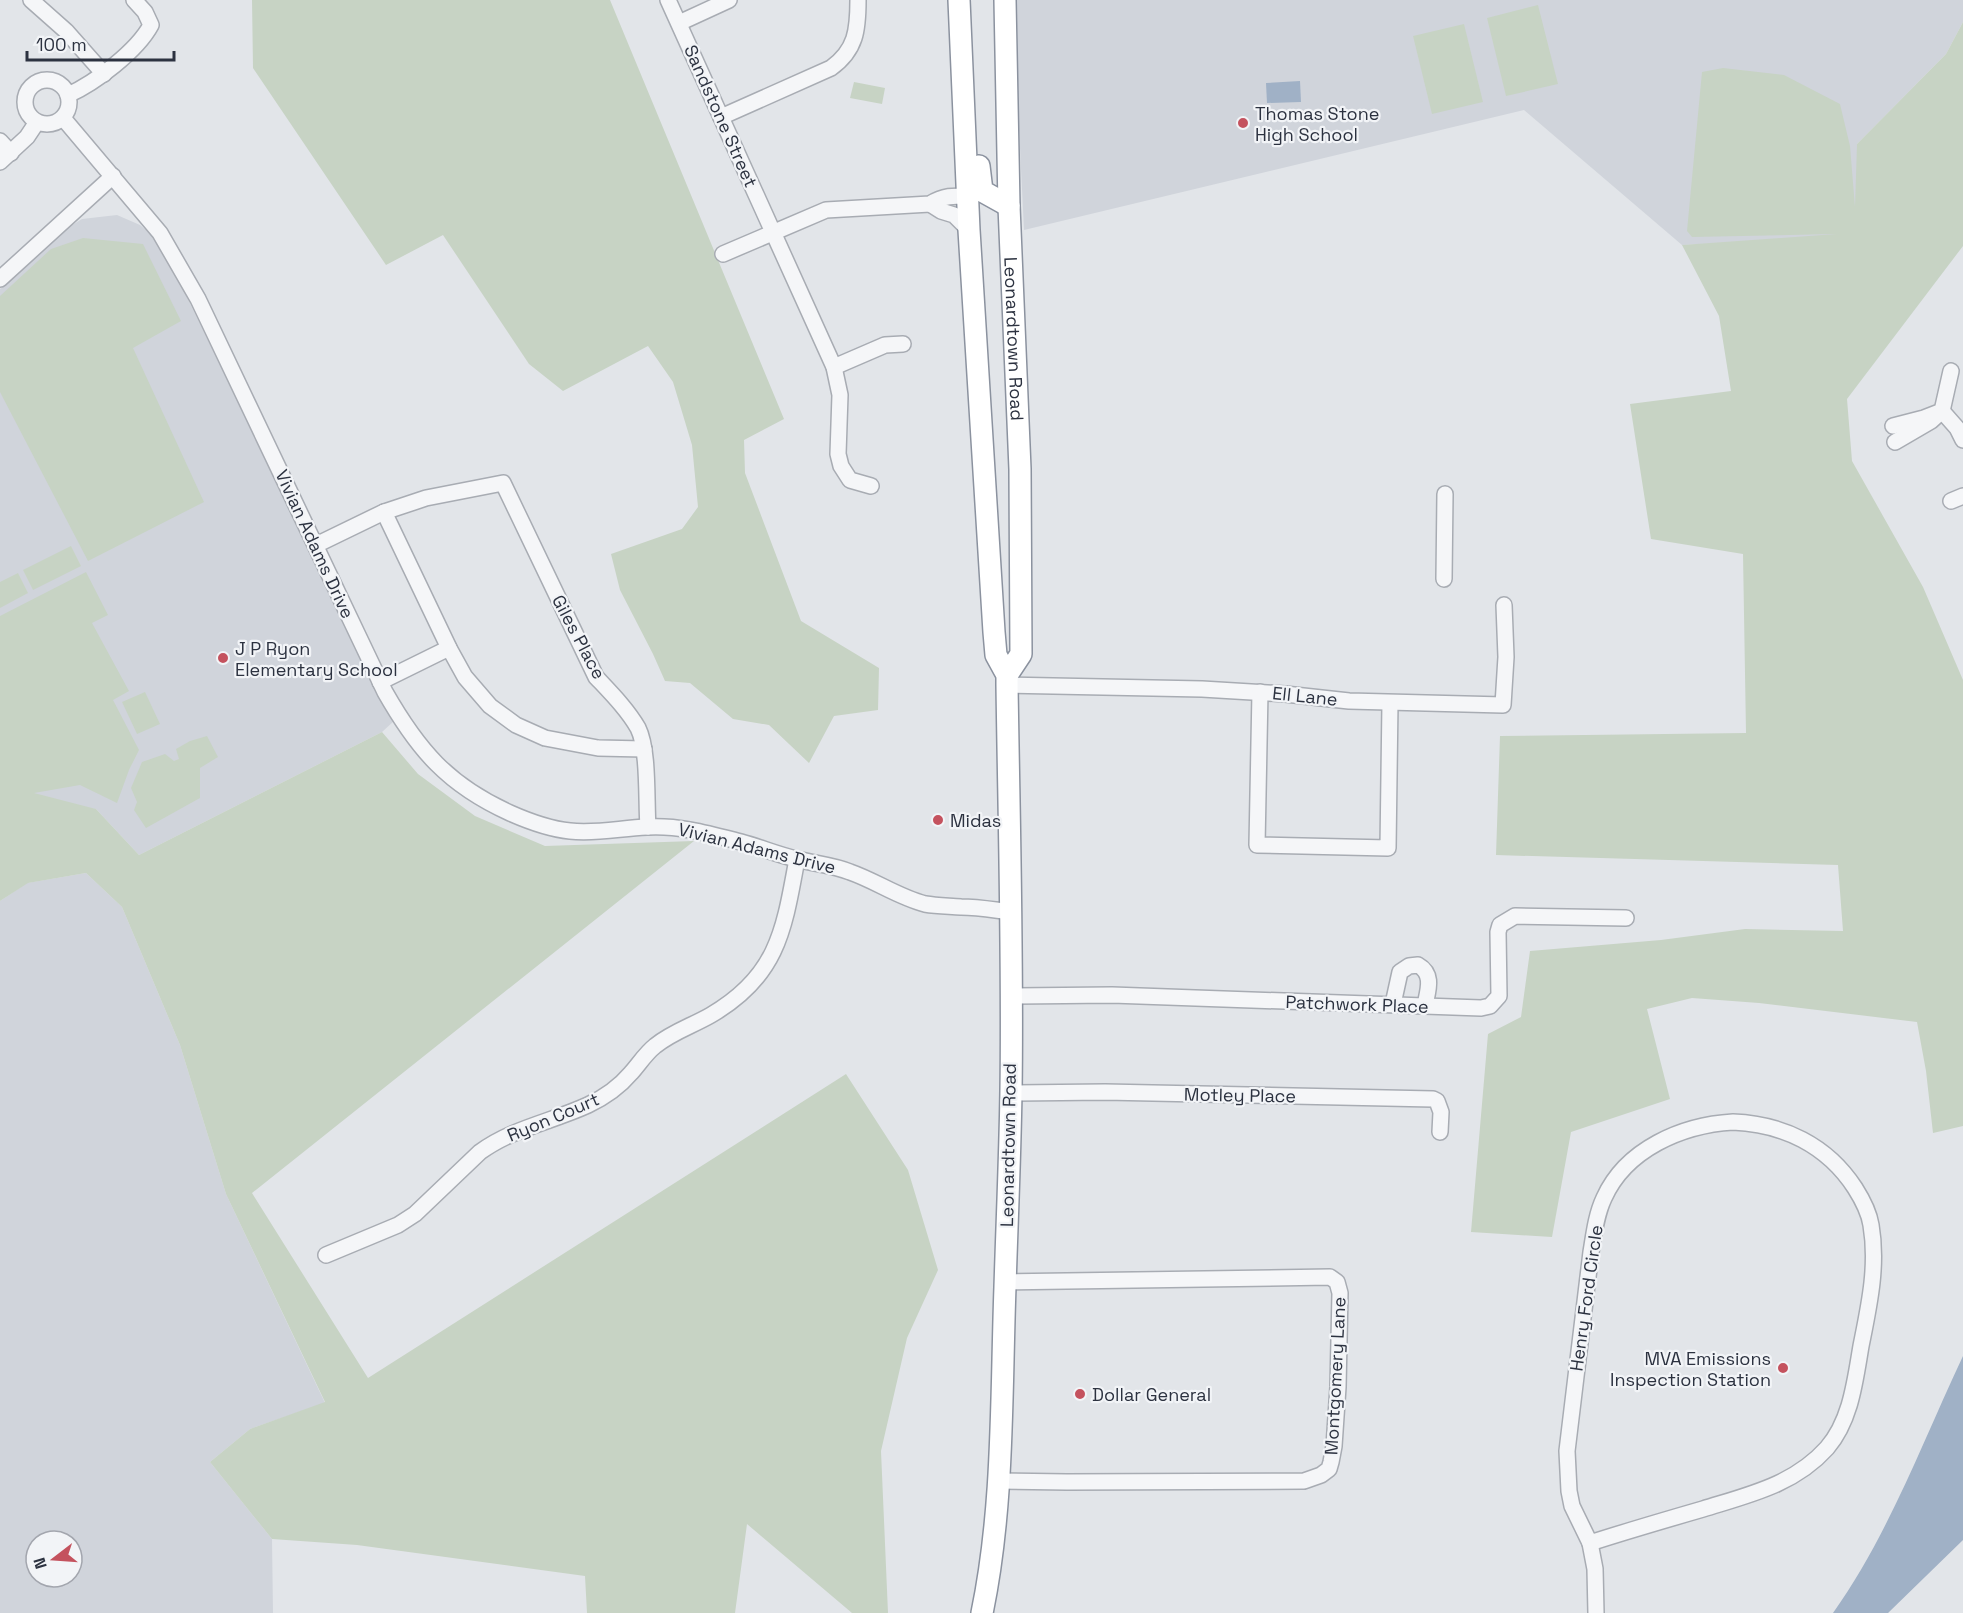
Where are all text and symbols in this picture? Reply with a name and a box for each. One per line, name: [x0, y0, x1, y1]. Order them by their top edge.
scale bar: [27, 24, 174, 62]
text: 100 m: [36, 33, 87, 56]
street label: Sandstone Street: [679, 41, 763, 191]
place label: Thomas Stone High School: [1255, 102, 1379, 146]
marker: Thomas Stone High School: [1236, 116, 1250, 130]
street label: Leonardtown Road: [1000, 256, 1029, 421]
street label: Vivian Adams Drive: [270, 466, 360, 622]
street label: Giles Place: [547, 591, 611, 683]
place label: J P Ryon Elementary School: [235, 637, 398, 681]
marker: J P Ryon Elementary School: [216, 651, 230, 665]
street label: Ell Lane: [1271, 681, 1339, 711]
place label: Midas: [950, 809, 1001, 832]
marker: Midas: [931, 813, 945, 827]
street label: Vivian Adams Drive: [676, 817, 838, 879]
street label: Patchwork Place: [1285, 990, 1429, 1018]
street label: Leonardtown Road: [995, 1063, 1021, 1227]
street label: Motley Place: [1184, 1083, 1296, 1107]
street label: Ryon Court: [503, 1087, 603, 1147]
street label: Henry Ford Circle: [1564, 1223, 1608, 1373]
street label: Montgomery Lane: [1319, 1296, 1351, 1456]
place label: MVA Emissions Inspection Station: [1610, 1347, 1771, 1391]
marker: MVA Emissions Inspection Station: [1776, 1361, 1790, 1375]
place label: Dollar General: [1092, 1383, 1211, 1406]
marker: Dollar General: [1073, 1387, 1087, 1401]
north arrow: [24, 1529, 84, 1589]
text: N: [29, 1555, 52, 1571]

